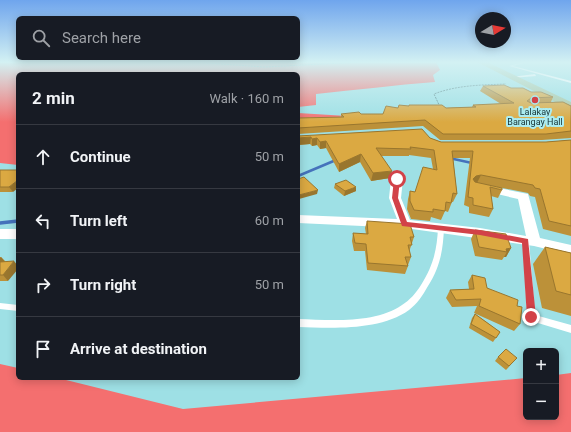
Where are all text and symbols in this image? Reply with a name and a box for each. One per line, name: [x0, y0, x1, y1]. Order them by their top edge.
north arrow: [475, 12, 511, 48]
search box: [16, 16, 300, 60]
icon: search: [30, 27, 52, 49]
text: Search here: [62, 29, 141, 47]
text: 2 min: [32, 88, 75, 108]
text: Walk · 160 m: [209, 91, 284, 106]
marker: Lalakay Barangay Hall: [530, 95, 540, 105]
place label: Lalakay Barangay Hall: [507, 107, 563, 127]
icon: ahead: [32, 146, 54, 168]
text: Continue: [70, 148, 131, 166]
text: 50 m: [255, 149, 284, 164]
route start: [388, 170, 406, 188]
icon: left: [32, 210, 54, 232]
text: Turn left: [70, 212, 127, 230]
text: 60 m: [255, 213, 284, 228]
icon: right: [32, 274, 54, 296]
text: Turn right: [70, 276, 136, 294]
text: 50 m: [255, 277, 284, 292]
route end: [522, 308, 540, 326]
icon: arrive: [32, 338, 54, 360]
text: Arrive at destination: [70, 340, 207, 358]
map controls: [523, 348, 559, 420]
button: +: [523, 348, 559, 384]
button: −: [523, 384, 559, 420]

